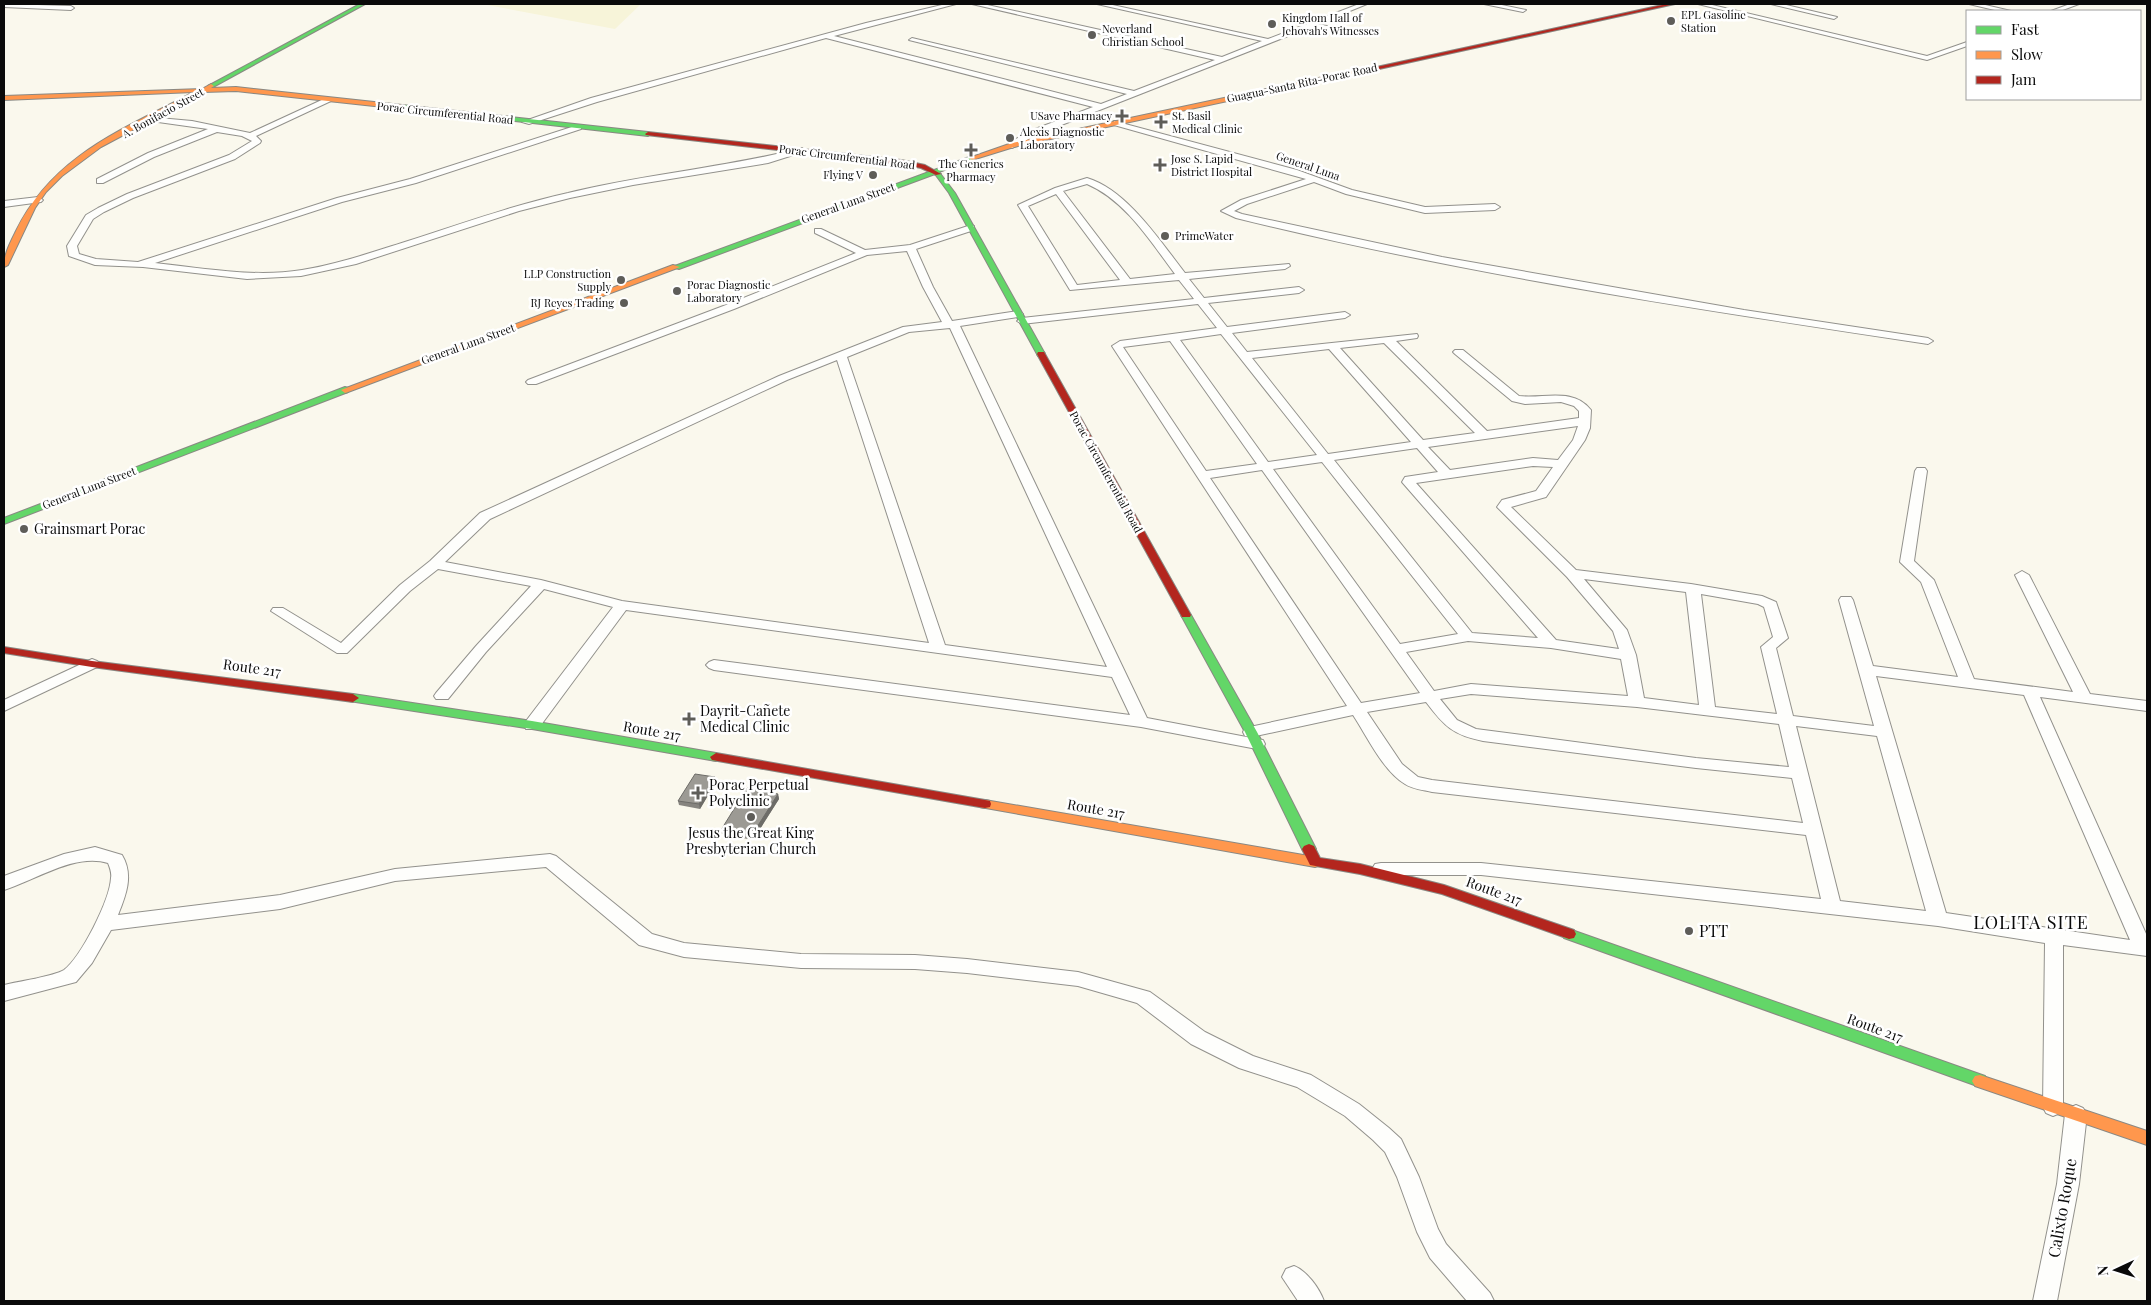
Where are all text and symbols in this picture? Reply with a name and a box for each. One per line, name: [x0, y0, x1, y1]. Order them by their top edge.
place label: EPL Gasoline Station: [1681, 7, 1746, 35]
place label: Kingdom Hall of Jehovah's Witnesses: [1281, 10, 1379, 38]
legend: [1966, 10, 2141, 100]
marker: EPL Gasoline Station: [1665, 15, 1677, 27]
marker: Kingdom Hall of Jehovah's Witnesses: [1266, 18, 1278, 30]
text: Fast: [2011, 19, 2040, 39]
place label: Neverland Christian School: [1102, 21, 1184, 49]
marker: Neverland Christian School: [1086, 29, 1098, 41]
text: Slow: [2011, 44, 2043, 64]
street label: Guagua-Santa Rita-Porac Road: [1225, 59, 1379, 106]
text: Jam: [2010, 69, 2037, 89]
street label: A. Bonifacio Street: [118, 84, 206, 142]
street label: Porac Circumferential Road: [376, 98, 515, 127]
place label: USave Pharmacy: [1030, 108, 1112, 123]
place label: St. Basil Medical Clinic: [1172, 108, 1242, 136]
marker: USave Pharmacy: [1116, 110, 1128, 122]
marker: St. Basil Medical Clinic: [1154, 115, 1168, 129]
place label: Alexis Diagnostic Laboratory: [1019, 124, 1104, 152]
marker: Alexis Diagnostic Laboratory: [1004, 132, 1016, 144]
street label: Porac Circumferential Road: [778, 141, 917, 172]
marker: The Generics Pharmacy: [965, 144, 977, 156]
street label: General Luna: [1274, 148, 1343, 184]
place label: Jose S. Lapid District Hospital: [1170, 151, 1252, 179]
place label: The Generics Pharmacy: [938, 156, 1004, 184]
marker: Jose S. Lapid District Hospital: [1153, 158, 1167, 172]
place label: Flying V: [823, 167, 863, 182]
marker: Flying V: [867, 169, 879, 181]
street label: General Luna Street: [799, 179, 897, 226]
place label: PrimeWater: [1175, 228, 1234, 243]
marker: PrimeWater: [1159, 230, 1171, 242]
place label: LLP Construction Supply: [524, 266, 611, 294]
marker: LLP Construction Supply: [615, 274, 627, 286]
place label: Porac Diagnostic Laboratory: [687, 277, 770, 305]
marker: Porac Diagnostic Laboratory: [671, 285, 683, 297]
place label: RJ Reyes Trading: [530, 295, 614, 310]
marker: RJ Reyes Trading: [618, 297, 630, 309]
street label: General Luna Street: [419, 320, 517, 367]
street label: Porac Circumferential Road: [1067, 408, 1147, 536]
street label: General Luna Street: [40, 463, 138, 512]
place label: Grainsmart Porac: [34, 519, 146, 538]
marker: Grainsmart Porac: [18, 523, 30, 535]
street label: Route 217: [222, 654, 282, 681]
place label: Dayrit-Cañete Medical Clinic: [700, 701, 790, 736]
marker: Dayrit-Cañete Medical Clinic: [682, 712, 696, 726]
street label: Route 217: [622, 716, 683, 745]
place label: Porac Perpetual Polyclinic: [709, 775, 809, 810]
marker: Porac Perpetual Polyclinic: [691, 786, 705, 800]
street label: Route 217: [1066, 794, 1127, 823]
marker: Jesus the Great King Presbyterian Church: [745, 811, 757, 823]
place label: Jesus the Great King Presbyterian Church: [686, 823, 817, 858]
street label: Route 217: [1464, 872, 1525, 909]
district label: LOLITA SITE: [1973, 910, 2089, 934]
place label: PTT: [1699, 920, 1728, 941]
marker: PTT: [1683, 925, 1695, 937]
street label: Route 217: [1845, 1009, 1906, 1046]
street label: Calixto Roque: [2042, 1157, 2081, 1259]
north arrow: [2091, 1245, 2141, 1295]
text: N: [2093, 1265, 2112, 1277]

